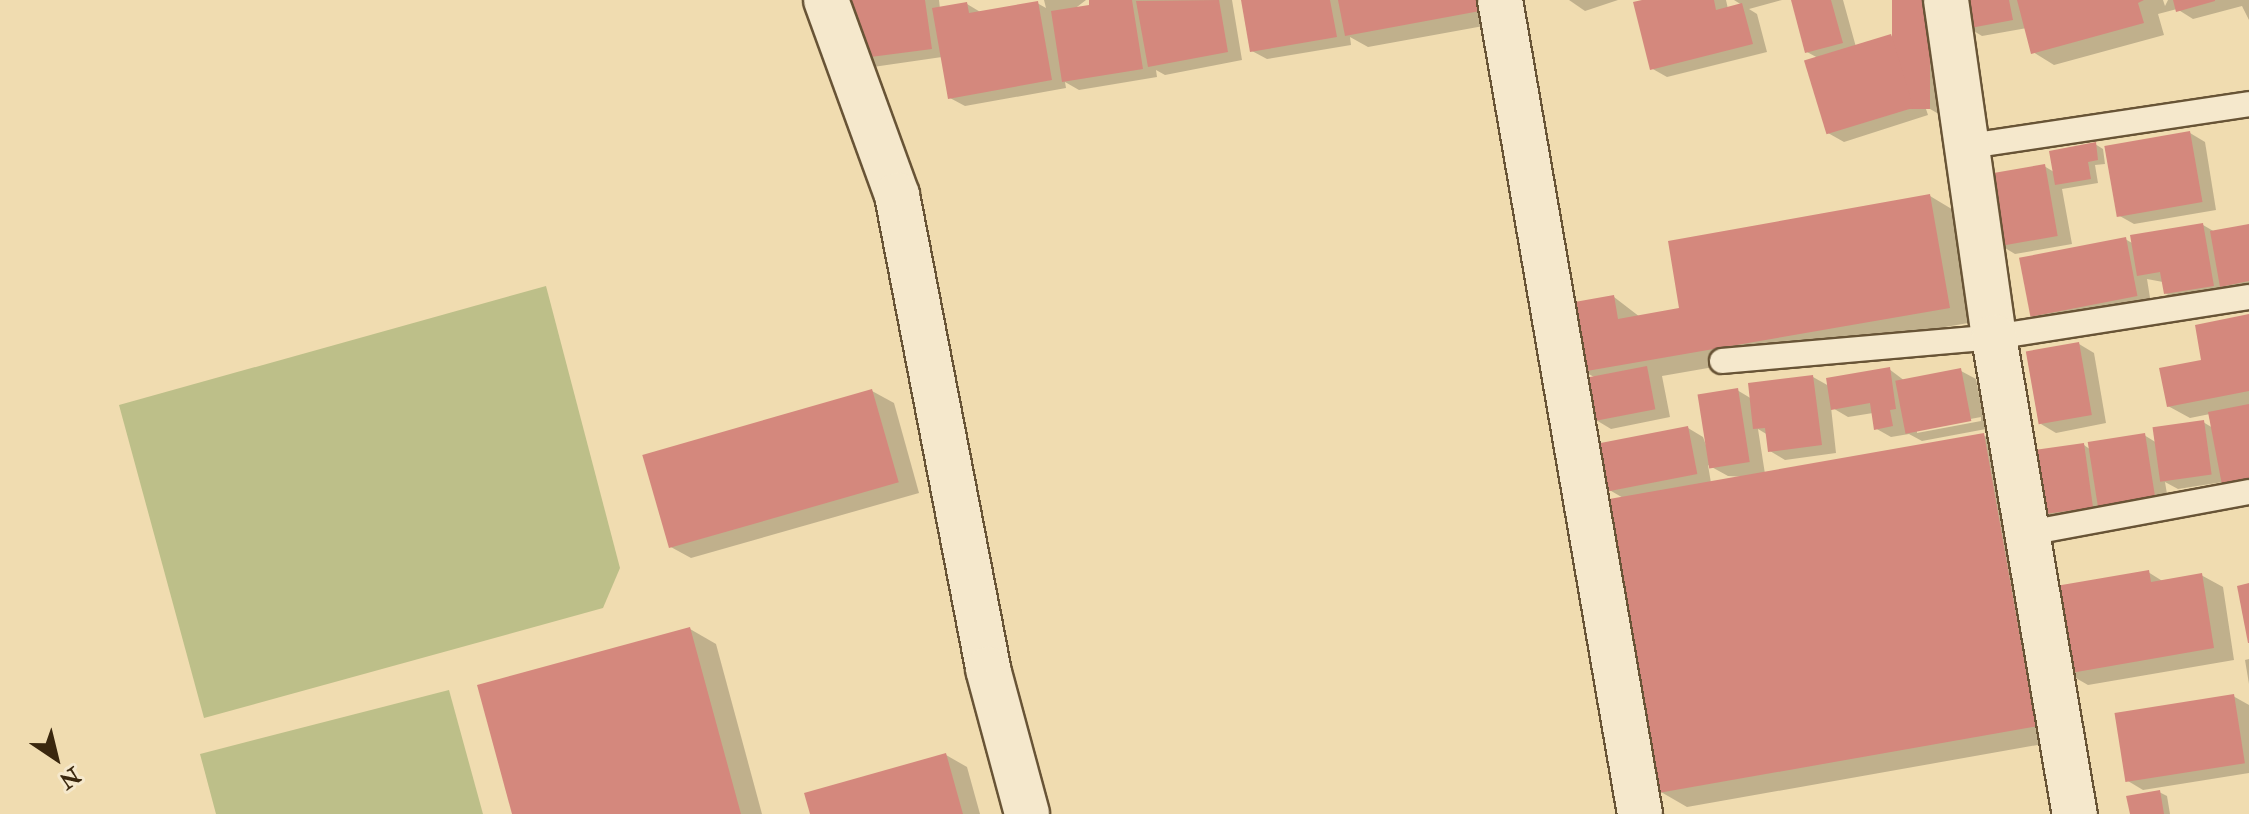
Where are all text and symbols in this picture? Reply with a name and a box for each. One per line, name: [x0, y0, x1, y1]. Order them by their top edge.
north arrow: [16, 718, 96, 798]
text: N: [54, 761, 86, 795]

